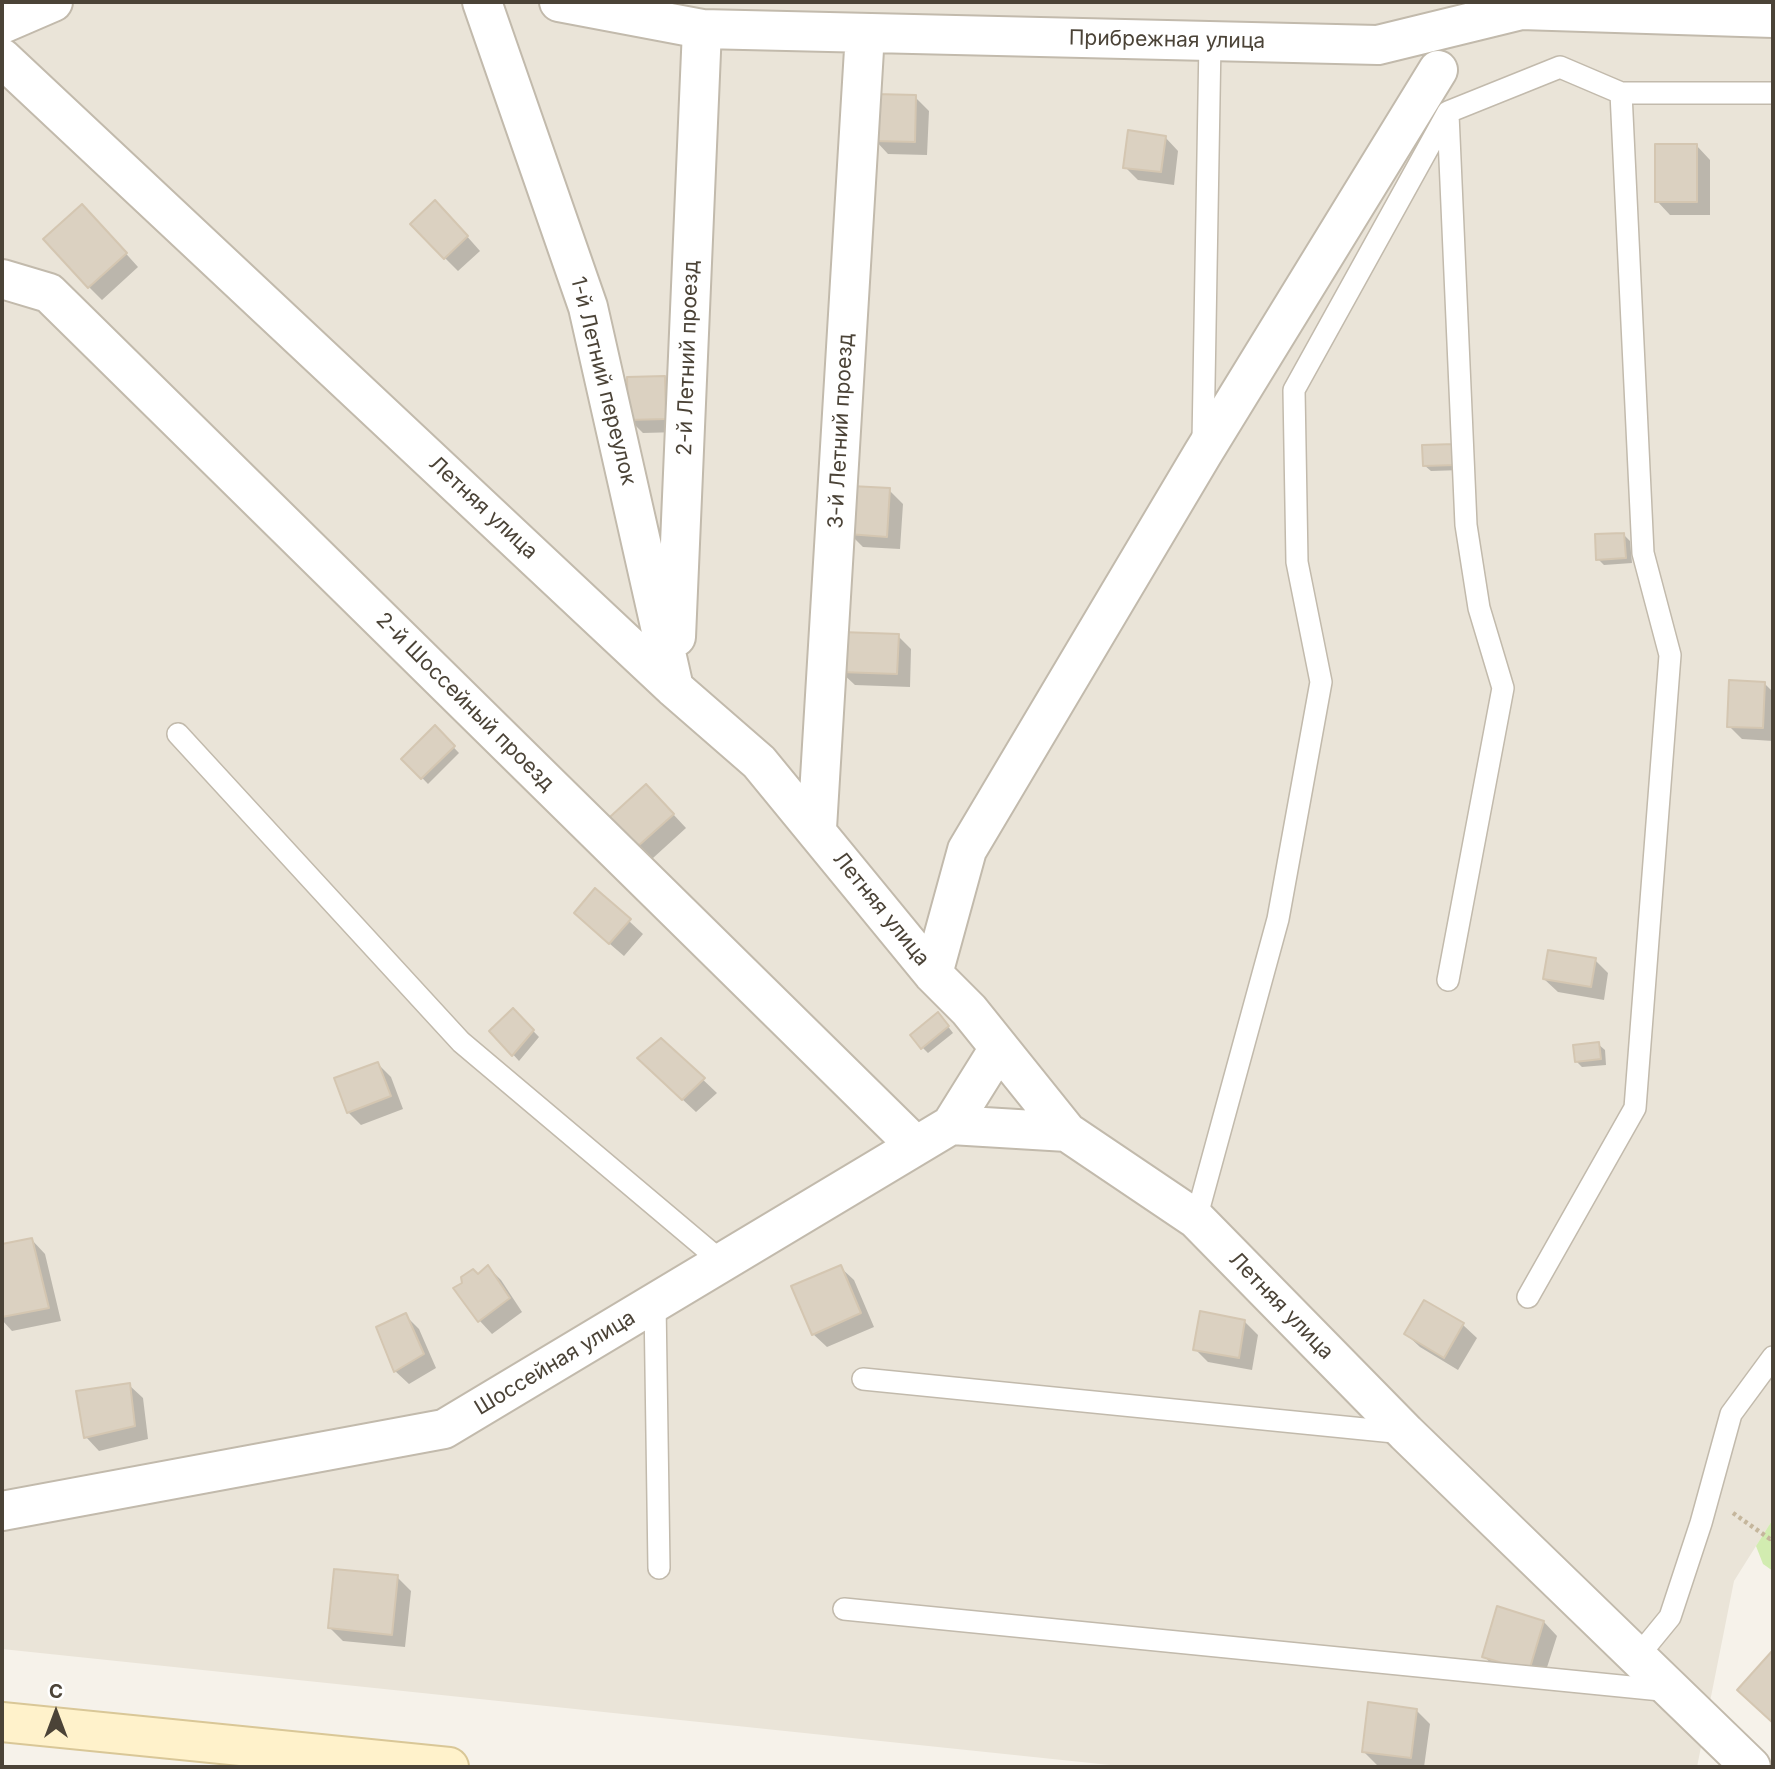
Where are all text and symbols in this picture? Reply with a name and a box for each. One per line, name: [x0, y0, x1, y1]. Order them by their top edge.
street label: Прибрежная улица: [1069, 26, 1265, 54]
street label: 2-й Летний проезд: [672, 260, 704, 456]
street label: 1-й Летний переулок: [565, 274, 641, 488]
street label: 3-й Летний проезд: [823, 333, 859, 529]
street label: Летняя улица: [423, 451, 543, 565]
street label: 2-й Шоссейный проезд: [371, 608, 559, 796]
street label: Летняя улица: [827, 847, 935, 971]
street label: Летняя улица: [1224, 1247, 1338, 1365]
street label: Шоссейная улица: [470, 1305, 640, 1421]
north arrow: [21, 1678, 91, 1748]
text: С: [49, 1680, 63, 1703]

